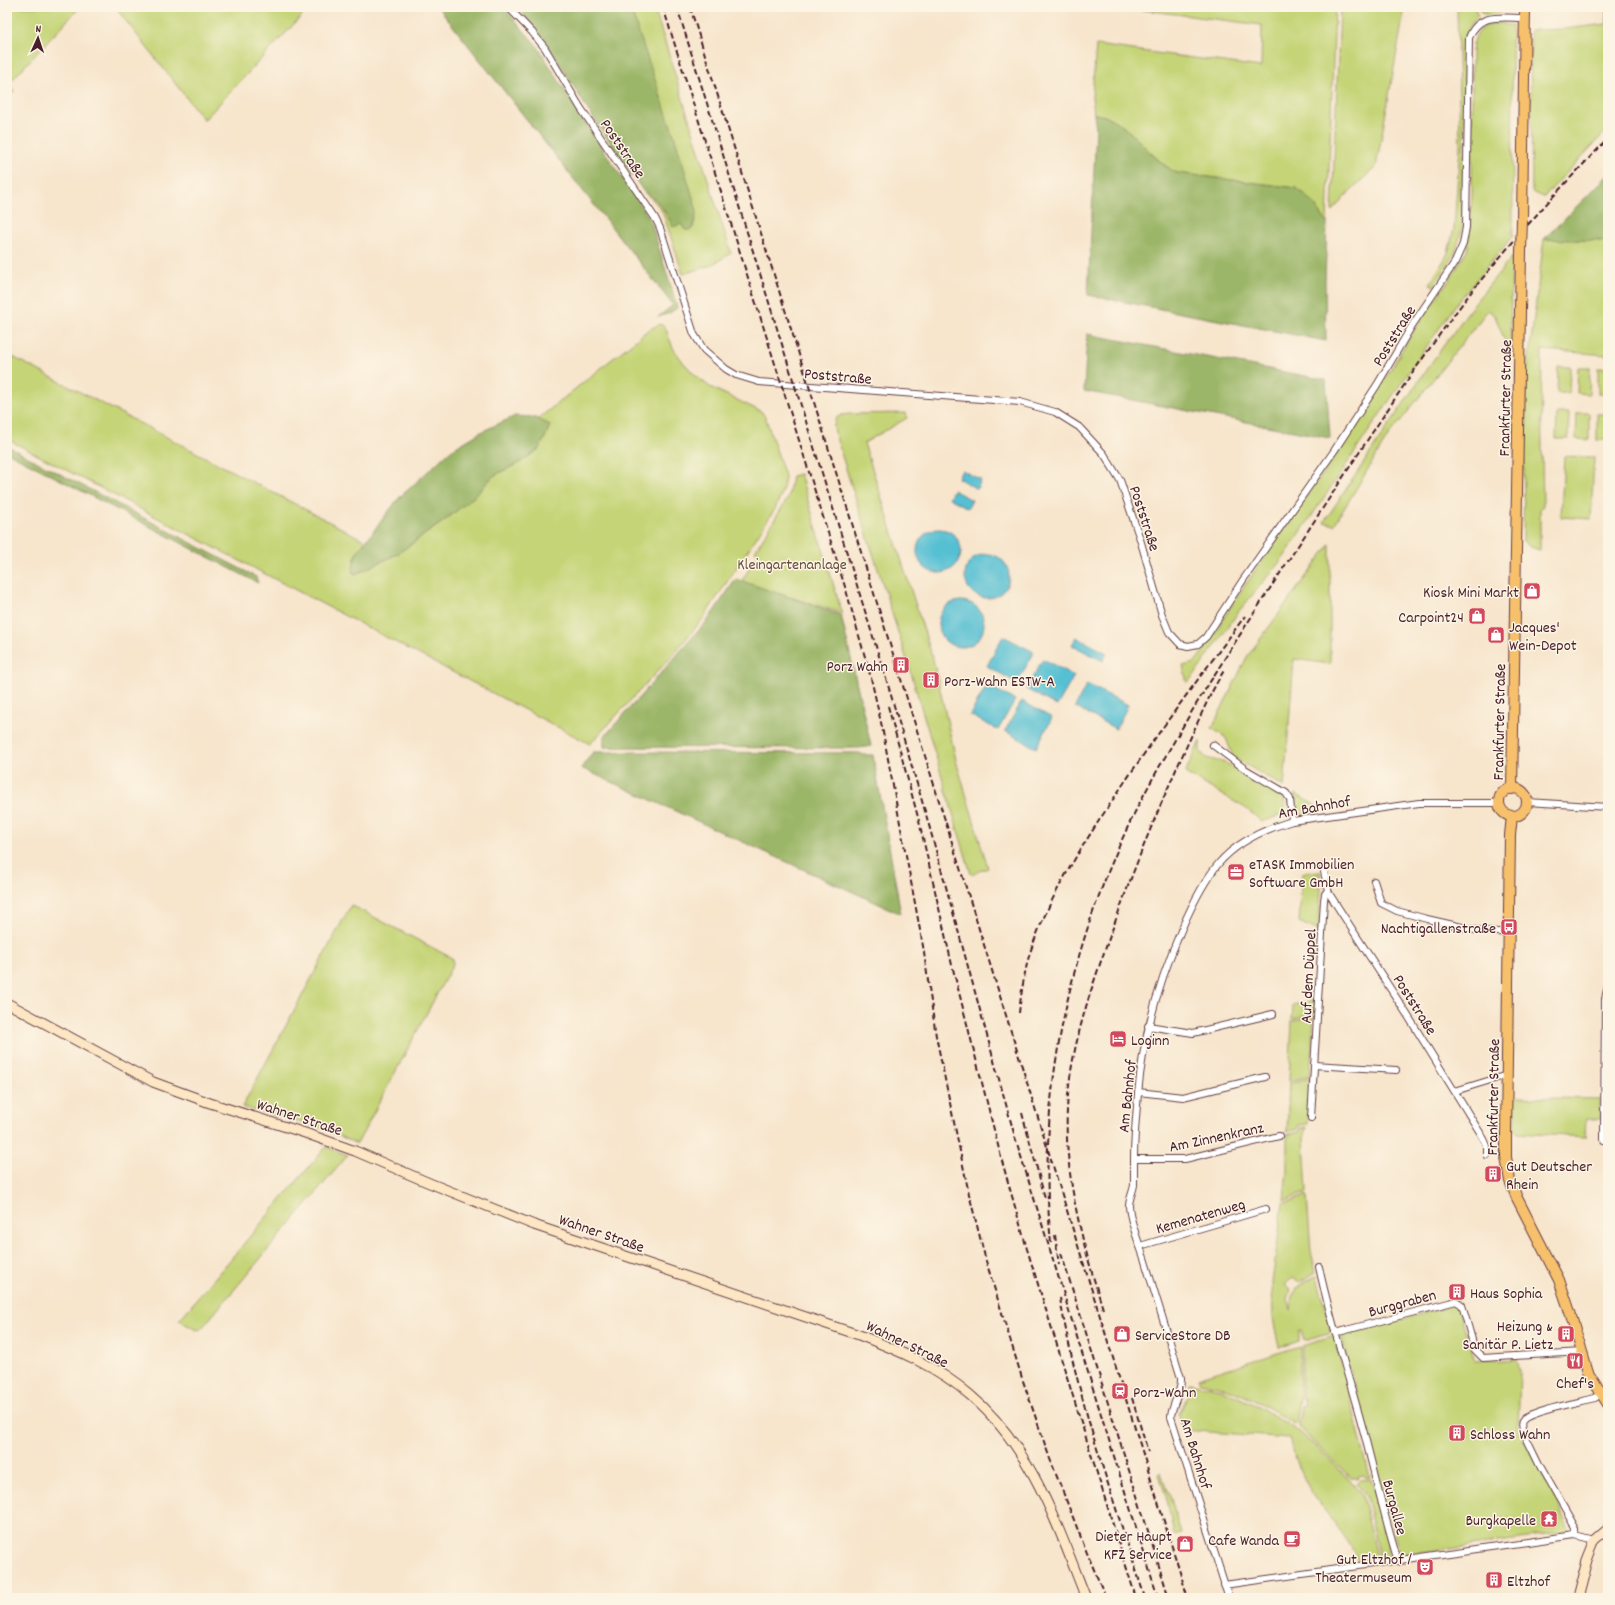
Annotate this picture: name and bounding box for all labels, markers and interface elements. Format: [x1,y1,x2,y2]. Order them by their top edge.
north arrow [18,18,58,58]
text: N [35,22,42,38]
street label: Poststraße [593,115,650,184]
street label: Poststraße [1367,302,1423,371]
street label: Frankfurter Straße [1494,340,1519,457]
street label: Poststraße [803,363,873,392]
street label: Poststraße [1122,483,1165,555]
park label: Kleingartenanlage [737,554,847,577]
shop icon: Kiosk Mini Markt [1522,581,1542,601]
place label: Kiosk Mini Markt [1423,582,1519,605]
shop icon: Carpoint24 [1467,606,1487,626]
place label: Carpoint24 [1398,607,1464,630]
place label: Jacques' Wein-Depot [1509,617,1577,658]
shop icon: Jacques' Wein-Depot [1486,625,1506,645]
building icon: Porz Wahn [891,655,911,675]
place label: Porz Wahn [827,656,888,679]
street label: Frankfurter Straße [1488,664,1513,781]
building icon: Porz-Wahn ESTW-A [921,670,941,690]
place label: Porz-Wahn ESTW-A [944,671,1055,694]
street label: Am Bahnhof [1276,791,1353,826]
place label: eTASK Immobilien Software GmbH [1249,854,1354,895]
office icon: eTASK Immobilien Software GmbH [1226,862,1246,882]
bus stop icon: Nachtigallenstraße [1499,917,1519,937]
place label: Nachtigallenstraße [1381,918,1496,941]
street label: Auf dem Düppel [1296,928,1323,1024]
street label: Poststraße [1386,971,1442,1040]
hotel icon: Loginn [1108,1029,1128,1049]
place label: Loginn [1131,1030,1169,1053]
street label: Frankfurter Straße [1482,1039,1507,1156]
street label: Am Bahnhof [1113,1058,1144,1134]
street label: Wahner Straße [253,1094,345,1143]
street label: Am Zinnenkranz [1167,1117,1266,1160]
place label: Gut Deutscher Rhein [1506,1156,1592,1197]
building icon: Gut Deutscher Rhein [1483,1164,1503,1184]
street label: Kemenatenweg [1153,1194,1248,1241]
street label: Wahner Straße [555,1209,647,1260]
building icon: Haus Sophia [1447,1282,1467,1302]
place label: Haus Sophia [1470,1283,1543,1306]
street label: Burggraben [1366,1284,1439,1324]
street label: Wahner Straße [862,1315,952,1375]
place label: Heizung & Sanitär P. Lietz [1463,1316,1553,1357]
shop icon: ServiceStore DB [1112,1324,1132,1344]
building icon: Heizung & Sanitär P. Lietz [1556,1324,1576,1344]
place label: ServiceStore DB [1135,1325,1231,1348]
restaurant icon: Chef's [1565,1351,1585,1371]
place label: Chef's [1556,1373,1594,1396]
station icon: Porz-Wahn [1110,1381,1130,1401]
place label: Porz-Wahn [1133,1382,1196,1405]
street label: Am Bahnhof [1173,1415,1216,1492]
building icon: Schloss Wahn [1447,1423,1467,1443]
place label: Schloss Wahn [1470,1424,1550,1447]
street label: Burgallee [1375,1477,1412,1538]
temple icon: Burgkapelle [1539,1509,1559,1529]
place label: Burgkapelle [1465,1510,1536,1533]
place label: Dieter Haupt KFZ Service [1095,1526,1172,1567]
cafe icon: Cafe Wanda [1282,1529,1302,1549]
place label: Cafe Wanda [1208,1530,1279,1553]
shop icon: Dieter Haupt KFZ Service [1175,1534,1195,1554]
place label: Gut Eltzhof / Theatermuseum [1315,1549,1412,1590]
theatre icon: Gut Eltzhof / Theatermuseum [1415,1557,1435,1577]
building icon: Eltzhof [1484,1570,1504,1590]
place label: Eltzhof [1507,1571,1551,1594]

